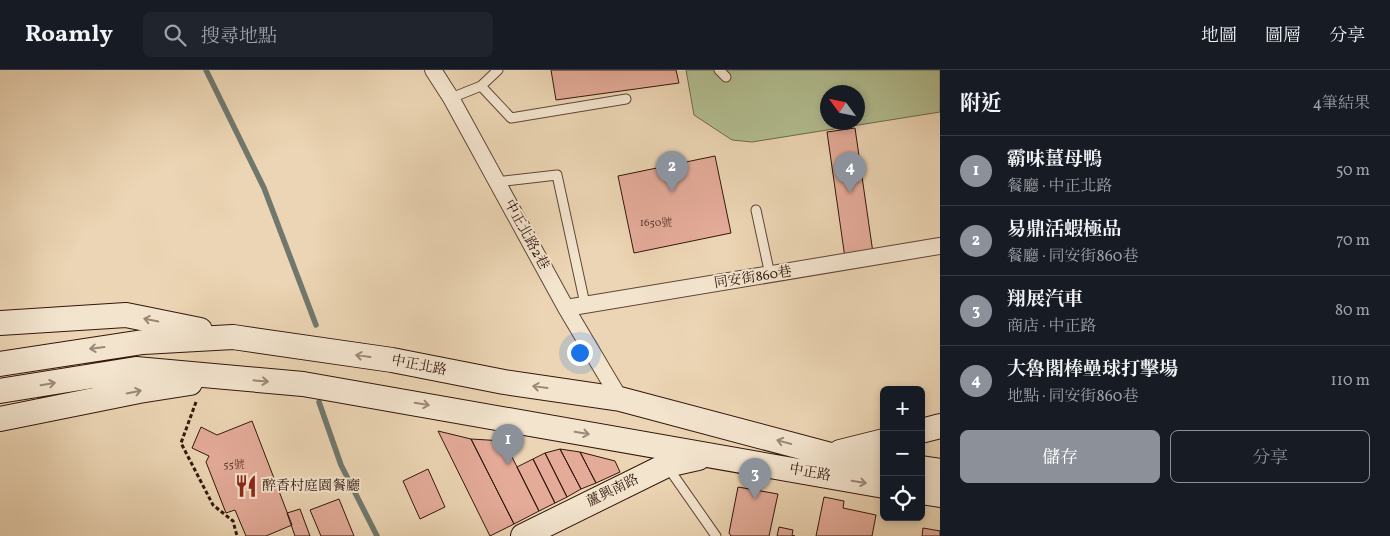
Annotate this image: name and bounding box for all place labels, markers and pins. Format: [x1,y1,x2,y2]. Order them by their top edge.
pin: 2 [656,151,688,192]
pin: 4 [834,152,866,193]
pin: 1 [492,424,524,465]
pin: 3 [739,458,771,499]
restaurant icon: 醉香村庭園餐廳 [233,473,259,499]
place label: 醉香村庭園餐廳 [262,477,360,496]

